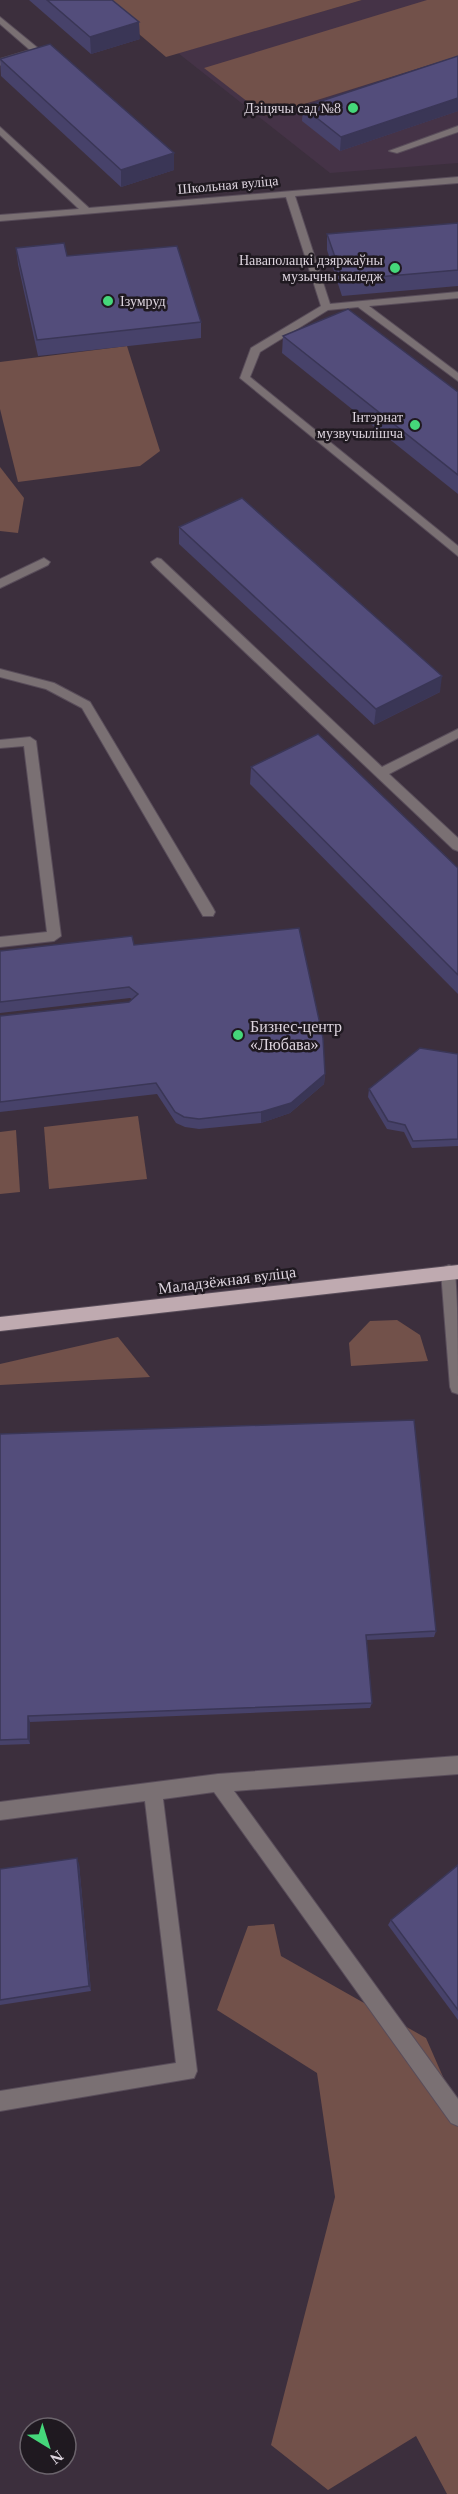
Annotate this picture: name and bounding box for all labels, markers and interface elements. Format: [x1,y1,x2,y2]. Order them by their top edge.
place label: Дзіцячы сад №8 [244,101,341,116]
marker: Дзіцячы сад №8 [346,101,360,115]
street label: Школьная вуліца [177,173,280,197]
place label: Наваполацкі дзяржаўны музычны каледж [239,253,384,284]
marker: Наваполацкі дзяржаўны музычны каледж [388,261,402,275]
marker: Ізумруд [101,294,115,308]
place label: Ізумруд [120,294,166,309]
place label: Інтэрнат музвучылішча [317,410,404,441]
marker: Інтэрнат музвучылішча [408,418,422,432]
place label: Бизнес-центр «Любава» [250,1018,342,1053]
marker: Бизнес-центр «Любава» [231,1028,245,1042]
street label: Маладзёжная вуліца [157,1263,297,1298]
north arrow [18,2416,78,2476]
text: N [47,2447,67,2468]

